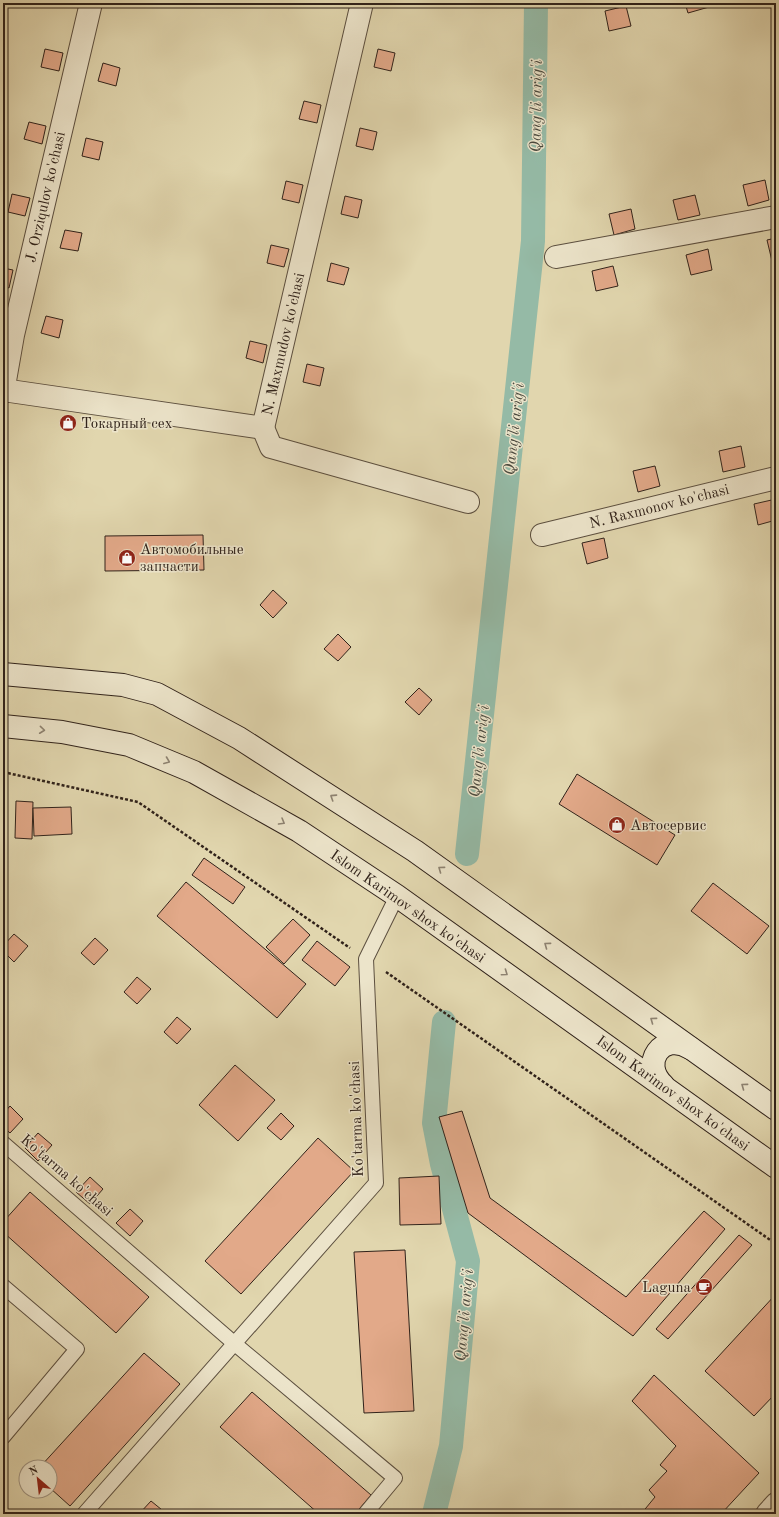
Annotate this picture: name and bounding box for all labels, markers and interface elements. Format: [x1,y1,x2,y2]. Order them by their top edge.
water label: Qang'li arig'i [528,59,546,153]
street label: J. Orziqulov ko'chasi [24,130,69,264]
street label: N. Maxmudov ko'chasi [261,272,308,417]
water label: Qang'li arig'i [502,382,528,476]
shop icon: Токарный сех [58,413,78,433]
place label: Токарный сех [81,417,173,432]
street label: N. Raxmonov ko'chasi [588,483,731,532]
place label: Автомобильные запчасти [140,543,244,575]
shop icon: Автомобильные запчасти [117,548,137,568]
water label: Qang'li arig'i [467,704,493,798]
one-way arrow [39,725,45,734]
one-way arrow [164,756,171,764]
one-way arrow [330,794,337,802]
shop icon: Автосервис [607,815,627,835]
one-way arrow [278,817,285,824]
place label: Автосервис [630,819,707,834]
street label: Islom Karimov shox ko'chasi [327,848,487,966]
one-way arrow [439,867,446,874]
one-way arrow [544,942,551,950]
one-way arrow [501,968,508,975]
one-way arrow [650,1018,657,1025]
street label: Islom Karimov shox ko'chasi [593,1034,751,1155]
street label: Ko'tarma ko'chasi [348,1061,367,1177]
one-way arrow [742,1084,749,1091]
street label: Ko'tarma ko'chasi [17,1132,115,1220]
water label: Qang'li arig'i [453,1268,477,1362]
cafe icon: Laguna [694,1277,714,1297]
place label: Laguna [642,1281,692,1296]
north arrow [18,1459,58,1499]
text: N [28,1464,41,1478]

